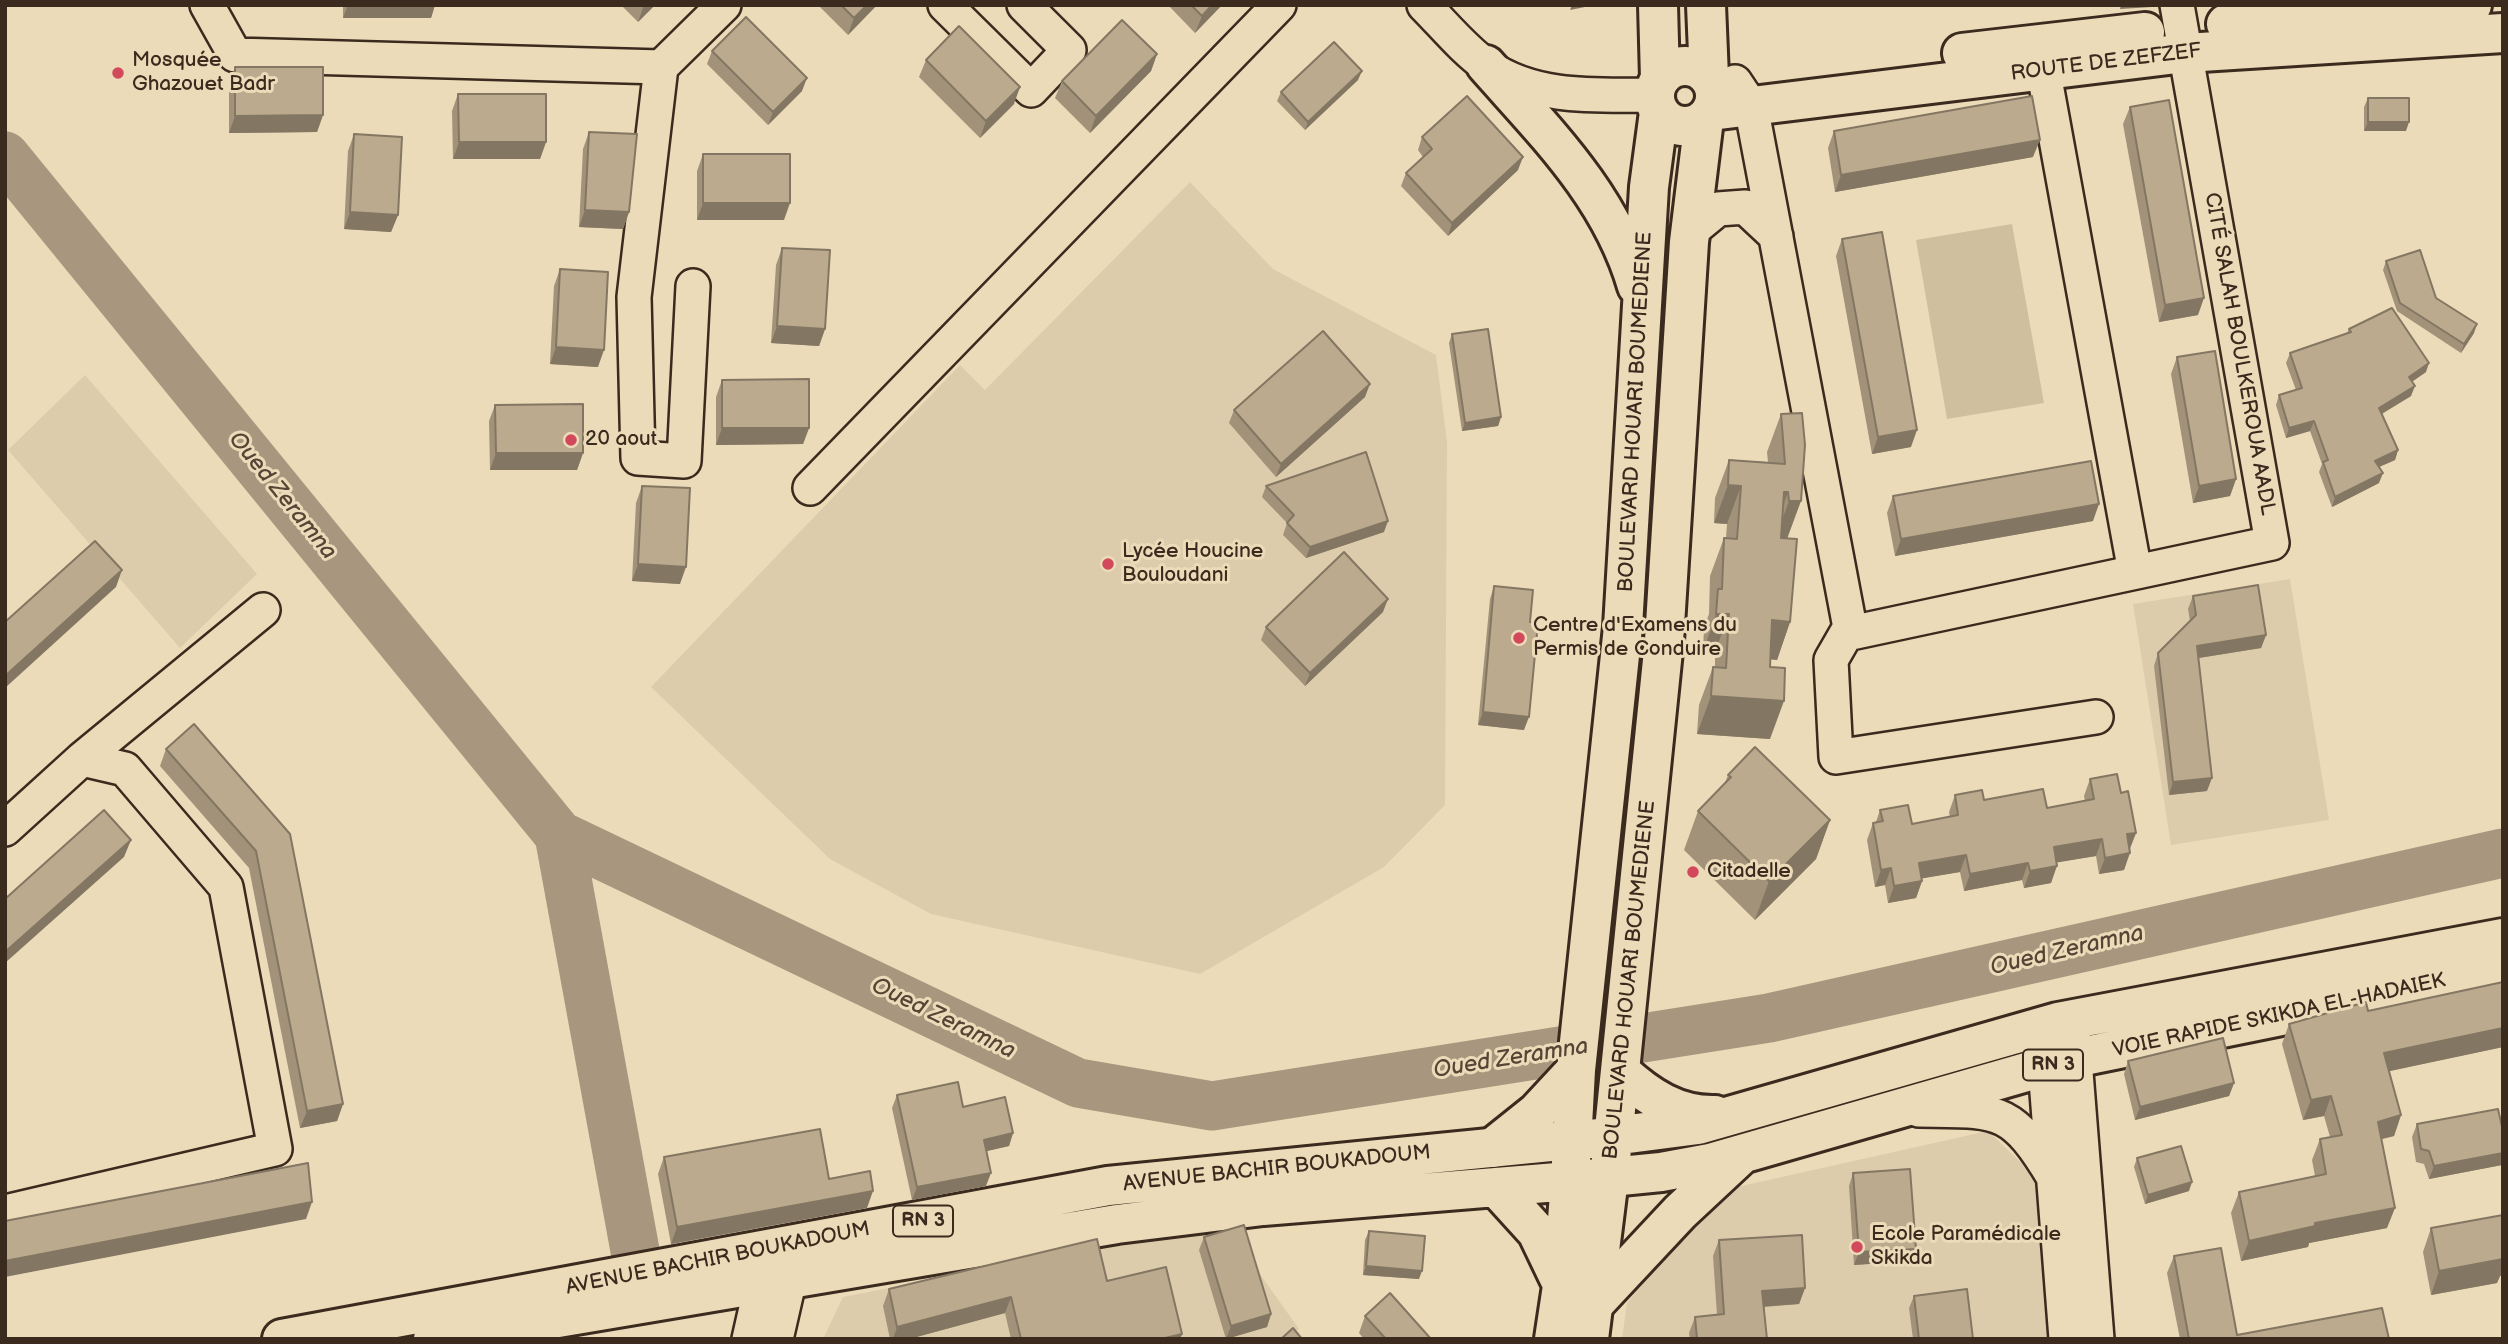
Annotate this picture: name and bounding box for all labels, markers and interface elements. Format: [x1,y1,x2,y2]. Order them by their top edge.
street label: ROUTE DE ZEFZEF [2009,39,2203,87]
place label: Mosquée Ghazouet Badr [132,48,275,98]
marker: Mosquée Ghazouet Badr [110,65,126,81]
street label: CITÉ SALAH BOULKEROUA AADL [2198,191,2280,517]
street label: BOULEVARD HOUARI BOUMEDIENE [1614,231,1658,593]
water label: Oued Zeramna [222,426,342,566]
place label: 20 aout [585,427,657,453]
marker: 20 aout [563,432,579,448]
place label: Lycée Houcine Bouloudani [1122,539,1263,589]
marker: Lycée Houcine Bouloudani [1100,556,1116,572]
place label: Centre d'Examens du Permis de Conduire [1533,613,1737,663]
marker: Centre d'Examens du Permis de Conduire [1511,630,1527,646]
street label: BOULEVARD HOUARI BOUMEDIENE [1599,799,1661,1161]
place label: Citadelle [1707,859,1791,885]
marker: Citadelle [1685,864,1701,880]
water label: Oued Zeramna [1988,920,2146,982]
street label: VOIE RAPIDE SKIKDA EL-HADAIEK [2110,968,2448,1064]
water label: Oued Zeramna [867,972,1019,1066]
water label: Oued Zeramna [1432,1033,1590,1085]
road number: RN 3 [2023,1050,2083,1080]
street label: AVENUE BACHIR BOUKADOUM [1122,1140,1432,1198]
road number: RN 3 [893,1205,953,1236]
street label: AVENUE BACHIR BOUKADOUM [564,1217,872,1301]
place label: Ecole Paramédicale Skikda [1871,1222,2061,1272]
marker: Ecole Paramédicale Skikda [1849,1239,1865,1255]

